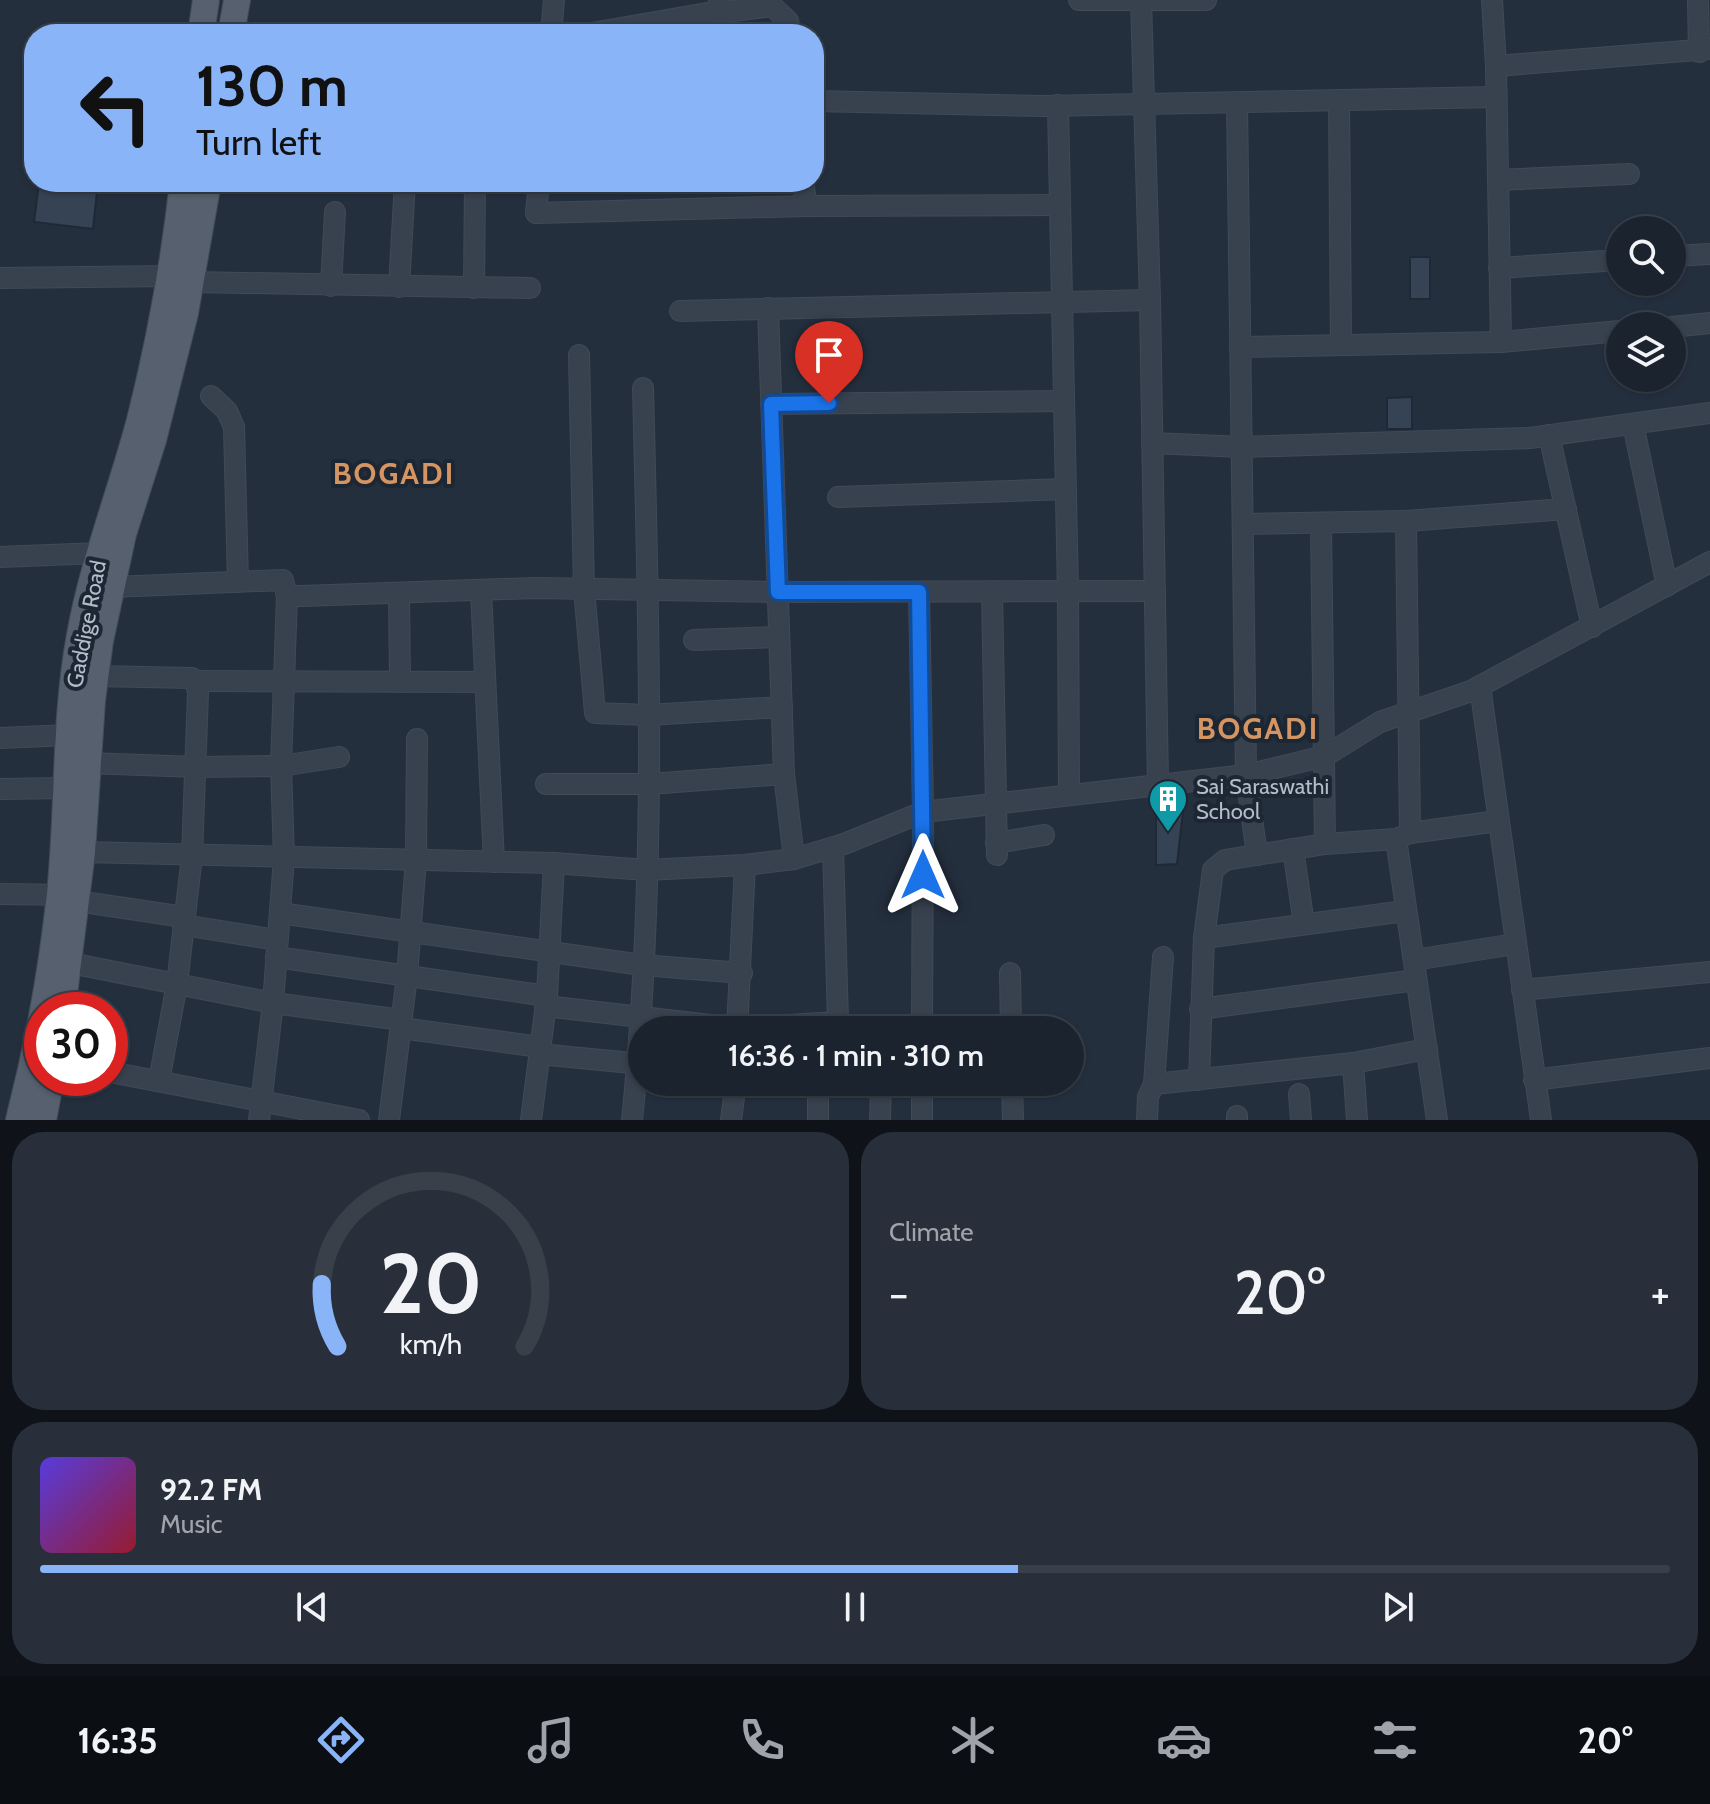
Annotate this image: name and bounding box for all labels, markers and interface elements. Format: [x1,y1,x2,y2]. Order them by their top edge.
text: 130 m [196,52,348,120]
icon: left [64,56,168,160]
text: Turn left [196,120,321,164]
map controls [1606,216,1686,392]
button: search [1606,216,1686,296]
button: layers [1606,312,1686,392]
pin [795,321,863,403]
icon: arrive [807,333,851,377]
district label: BOGADI [333,455,455,492]
street label: Gaddige Road [61,558,112,690]
district label: BOGADI [1197,710,1319,747]
place label: Sai Saraswathi School [1196,773,1329,825]
building icon: Sai Saraswathi School [1147,778,1189,833]
position arrow [881,833,965,917]
speed limit sign: 30 [24,992,128,1096]
text: 16:36 · 1 min · 310 m [728,1037,984,1074]
text: Climate [889,1216,974,1248]
text: 20 [379,1233,482,1334]
text: 20° [1234,1256,1325,1329]
text: − [889,1267,908,1320]
text: + [1651,1267,1670,1320]
text: km/h [399,1326,462,1361]
text: 92.2 FM [160,1471,262,1508]
text: Music [160,1508,223,1540]
icon: previous [290,1585,334,1629]
icon: pause [833,1585,877,1629]
icon: next [1376,1585,1420,1629]
icon: directions [313,1712,369,1768]
icon: music [523,1712,579,1768]
icon: phone [734,1712,790,1768]
icon: climate [945,1712,1001,1768]
icon: car [1156,1712,1212,1768]
icon: filters [1367,1712,1423,1768]
text: 16:35 [77,1718,158,1762]
text: 20° [1578,1718,1633,1762]

